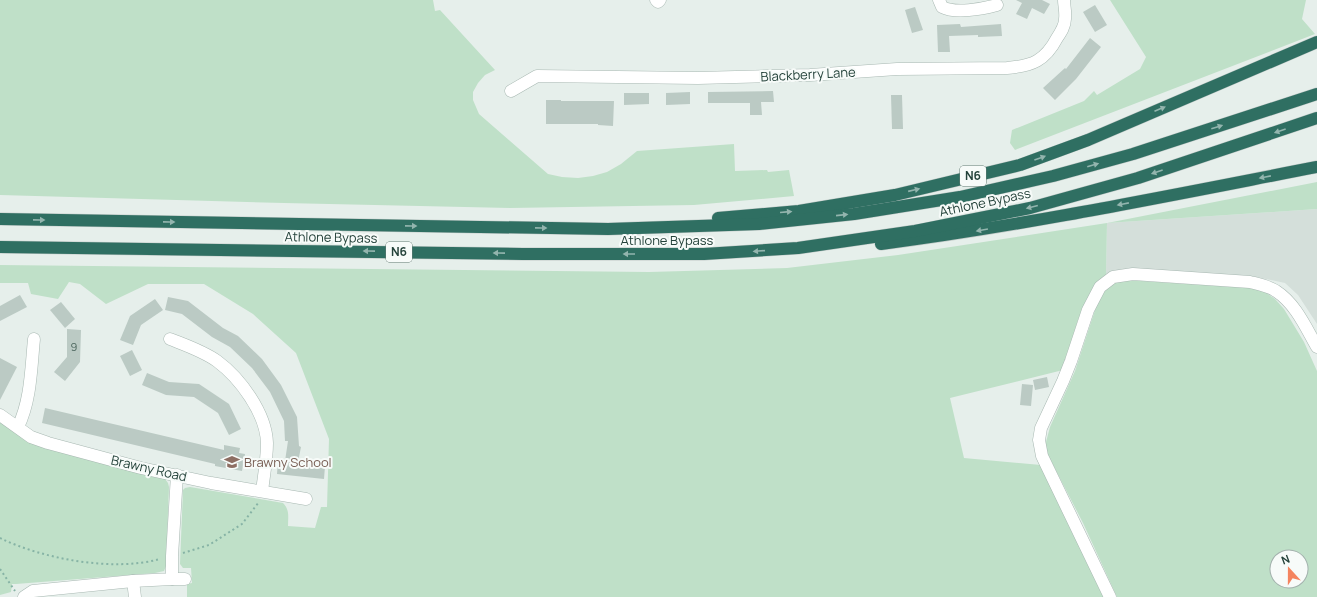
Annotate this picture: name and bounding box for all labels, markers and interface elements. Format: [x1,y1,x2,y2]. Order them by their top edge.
street label: Blackberry Lane [760,63,856,85]
one-way arrow [1155,106,1167,112]
one-way arrow [1212,124,1224,130]
one-way arrow [1274,128,1286,134]
one-way arrow [1034,155,1046,161]
one-way arrow [1087,162,1099,168]
road number: N6 [960,166,986,186]
one-way arrow [1150,169,1162,175]
one-way arrow [1259,175,1271,181]
street label: Athlone Bypass [938,184,1032,220]
one-way arrow [908,187,920,193]
one-way arrow [1117,201,1130,207]
one-way arrow [1025,205,1038,211]
one-way arrow [780,208,792,215]
one-way arrow [836,212,848,218]
one-way arrow [33,217,46,223]
one-way arrow [163,219,176,225]
one-way arrow [405,223,418,229]
one-way arrow [535,225,548,231]
street label: Athlone Bypass [284,227,378,247]
one-way arrow [976,227,988,233]
street label: Athlone Bypass [621,231,714,249]
road number: N6 [386,242,412,262]
one-way arrow [753,247,765,254]
one-way arrow [362,248,375,254]
one-way arrow [493,250,505,257]
one-way arrow [622,251,635,257]
house number: 9 [71,339,78,354]
street label: Brawny Road [109,451,189,485]
school or university icon: Brawny School [223,453,241,471]
place label: Brawny School [244,453,332,471]
north arrow [1269,549,1309,589]
text: N [1279,551,1292,568]

